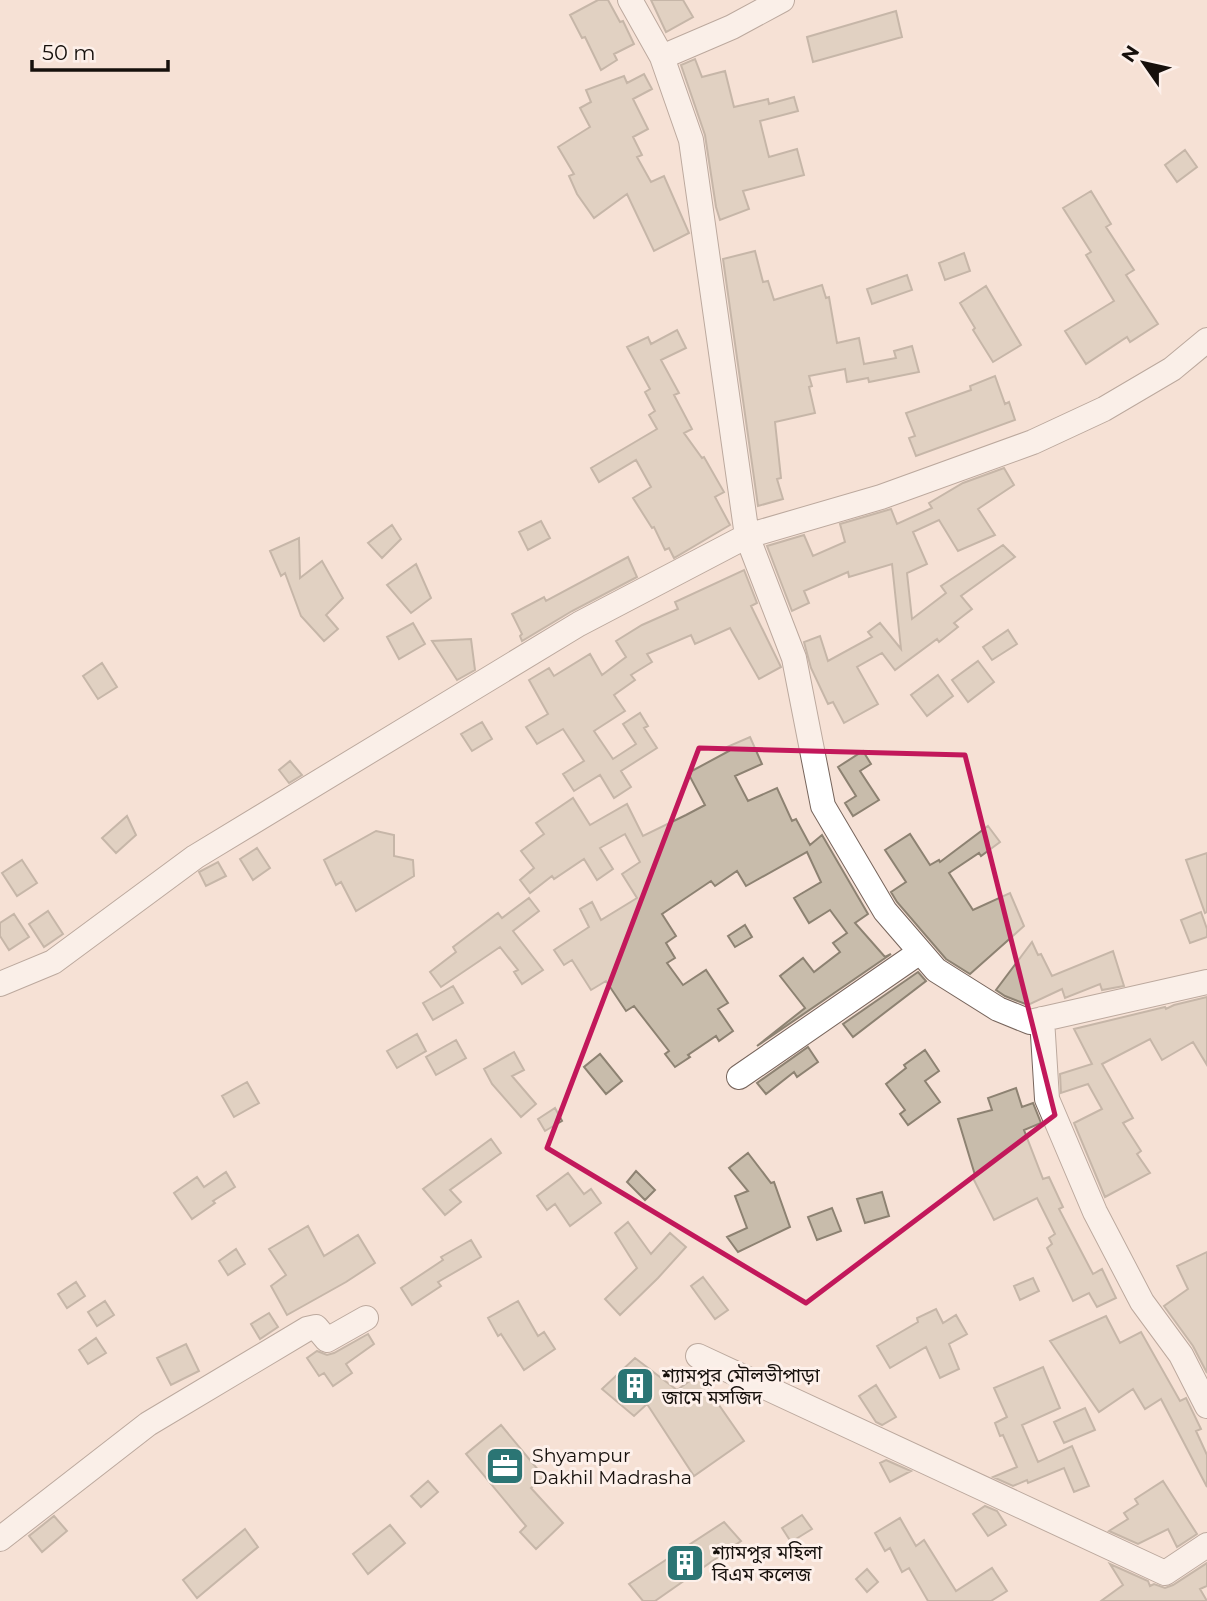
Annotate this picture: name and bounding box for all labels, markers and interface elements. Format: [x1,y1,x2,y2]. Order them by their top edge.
scale bar [32,28,168,72]
north arrow [1109,28,1179,98]
text: 50 m [42,40,96,65]
text: N [1116,41,1144,67]
place label: শ্যামপুর মৌলভীপাড়া জামে মসজিদ [661,1364,821,1409]
building icon: শ্যামপুর মৌলভীপাড়া জামে মসজিদ [614,1365,656,1407]
place label: Shyampur Dakhil Madrasha [532,1444,692,1489]
office icon: Shyampur Dakhil Madrasha [484,1445,526,1487]
place label: শ্যামপুর মহিলা বিএম কলেজ [711,1541,823,1586]
building icon: শ্যামপুর মহিলা বিএম কলেজ [664,1542,706,1584]

